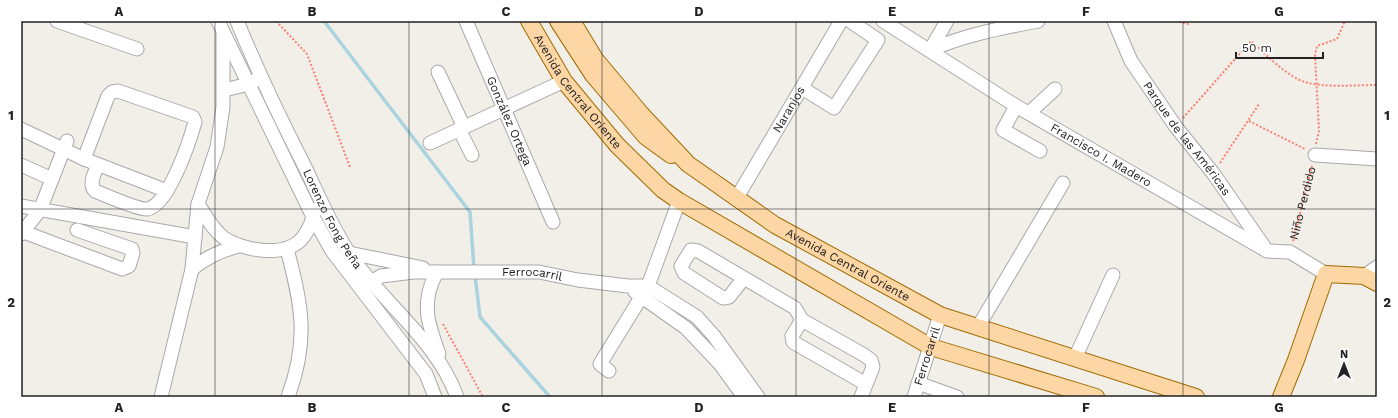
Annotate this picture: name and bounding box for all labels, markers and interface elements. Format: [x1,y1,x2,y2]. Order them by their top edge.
text: A [115,4,124,19]
text: B [308,4,317,19]
text: C [502,4,511,19]
text: D [694,4,704,19]
text: E [888,4,896,19]
text: F [1082,4,1090,19]
text: G [1274,4,1284,19]
street label: Avenida Central Oriente [531,32,624,152]
scale bar [1236,34,1323,60]
text: 50 m [1242,41,1272,55]
street label: González Ortega [484,74,535,168]
street label: Parque de las Américas [1140,79,1233,198]
street label: Naranjos [770,84,808,135]
text: 1 [8,108,14,123]
text: 1 [1384,108,1390,123]
street label: Francisco I. Madero [1048,120,1154,190]
street label: Niño Perdido [1287,165,1319,241]
street label: Lorenzo Fong Peña [300,167,365,272]
street label: Avenida Central Oriente [783,225,912,304]
street label: Ferrocarril [502,265,564,284]
text: 2 [7,295,15,310]
text: 2 [1383,295,1391,310]
street label: Ferrocarril [911,325,943,387]
north arrow [1324,344,1364,384]
text: N [1340,348,1348,361]
text: A [115,400,124,415]
text: B [308,400,317,415]
text: C [502,400,511,415]
text: D [694,400,704,415]
text: E [888,400,896,415]
text: F [1082,400,1090,415]
text: G [1274,400,1284,415]

